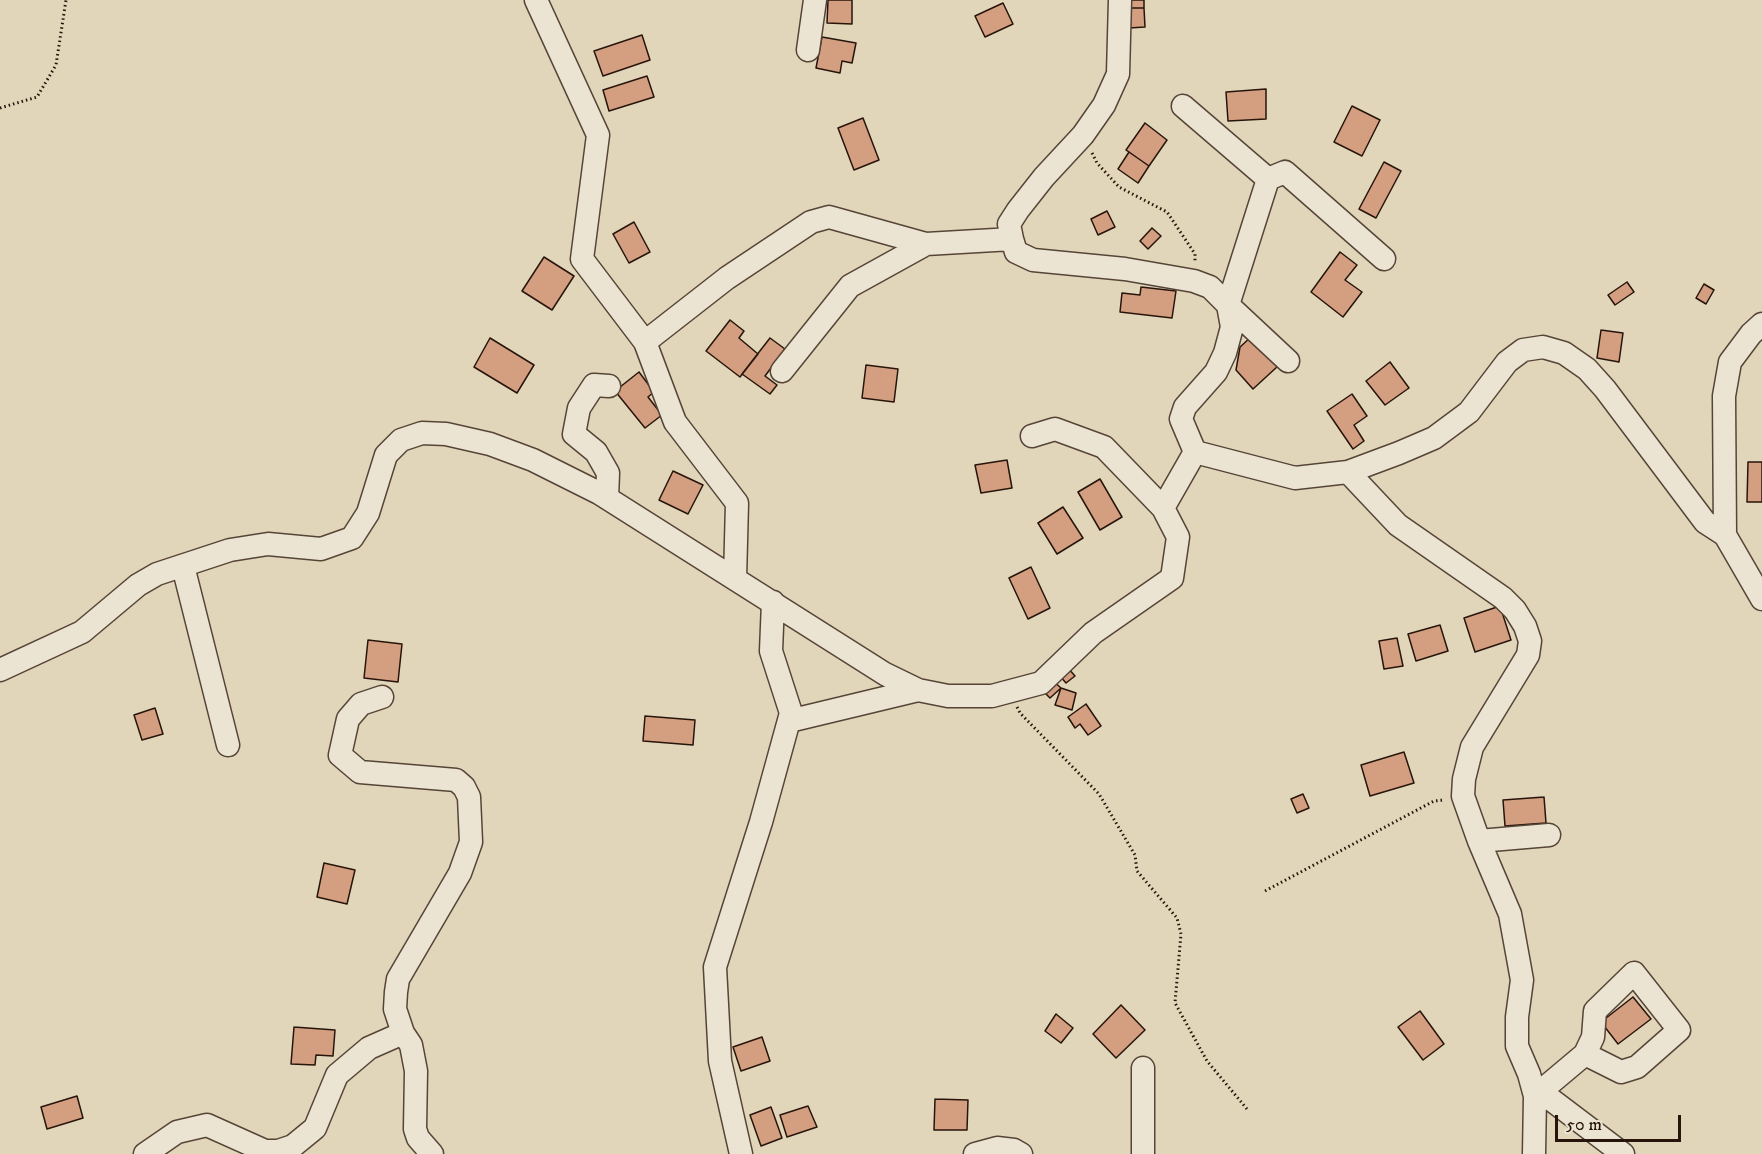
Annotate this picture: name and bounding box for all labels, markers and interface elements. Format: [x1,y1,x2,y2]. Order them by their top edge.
scale bar [1558,1103,1684,1141]
text: 50 m [1566,1114,1602,1136]

